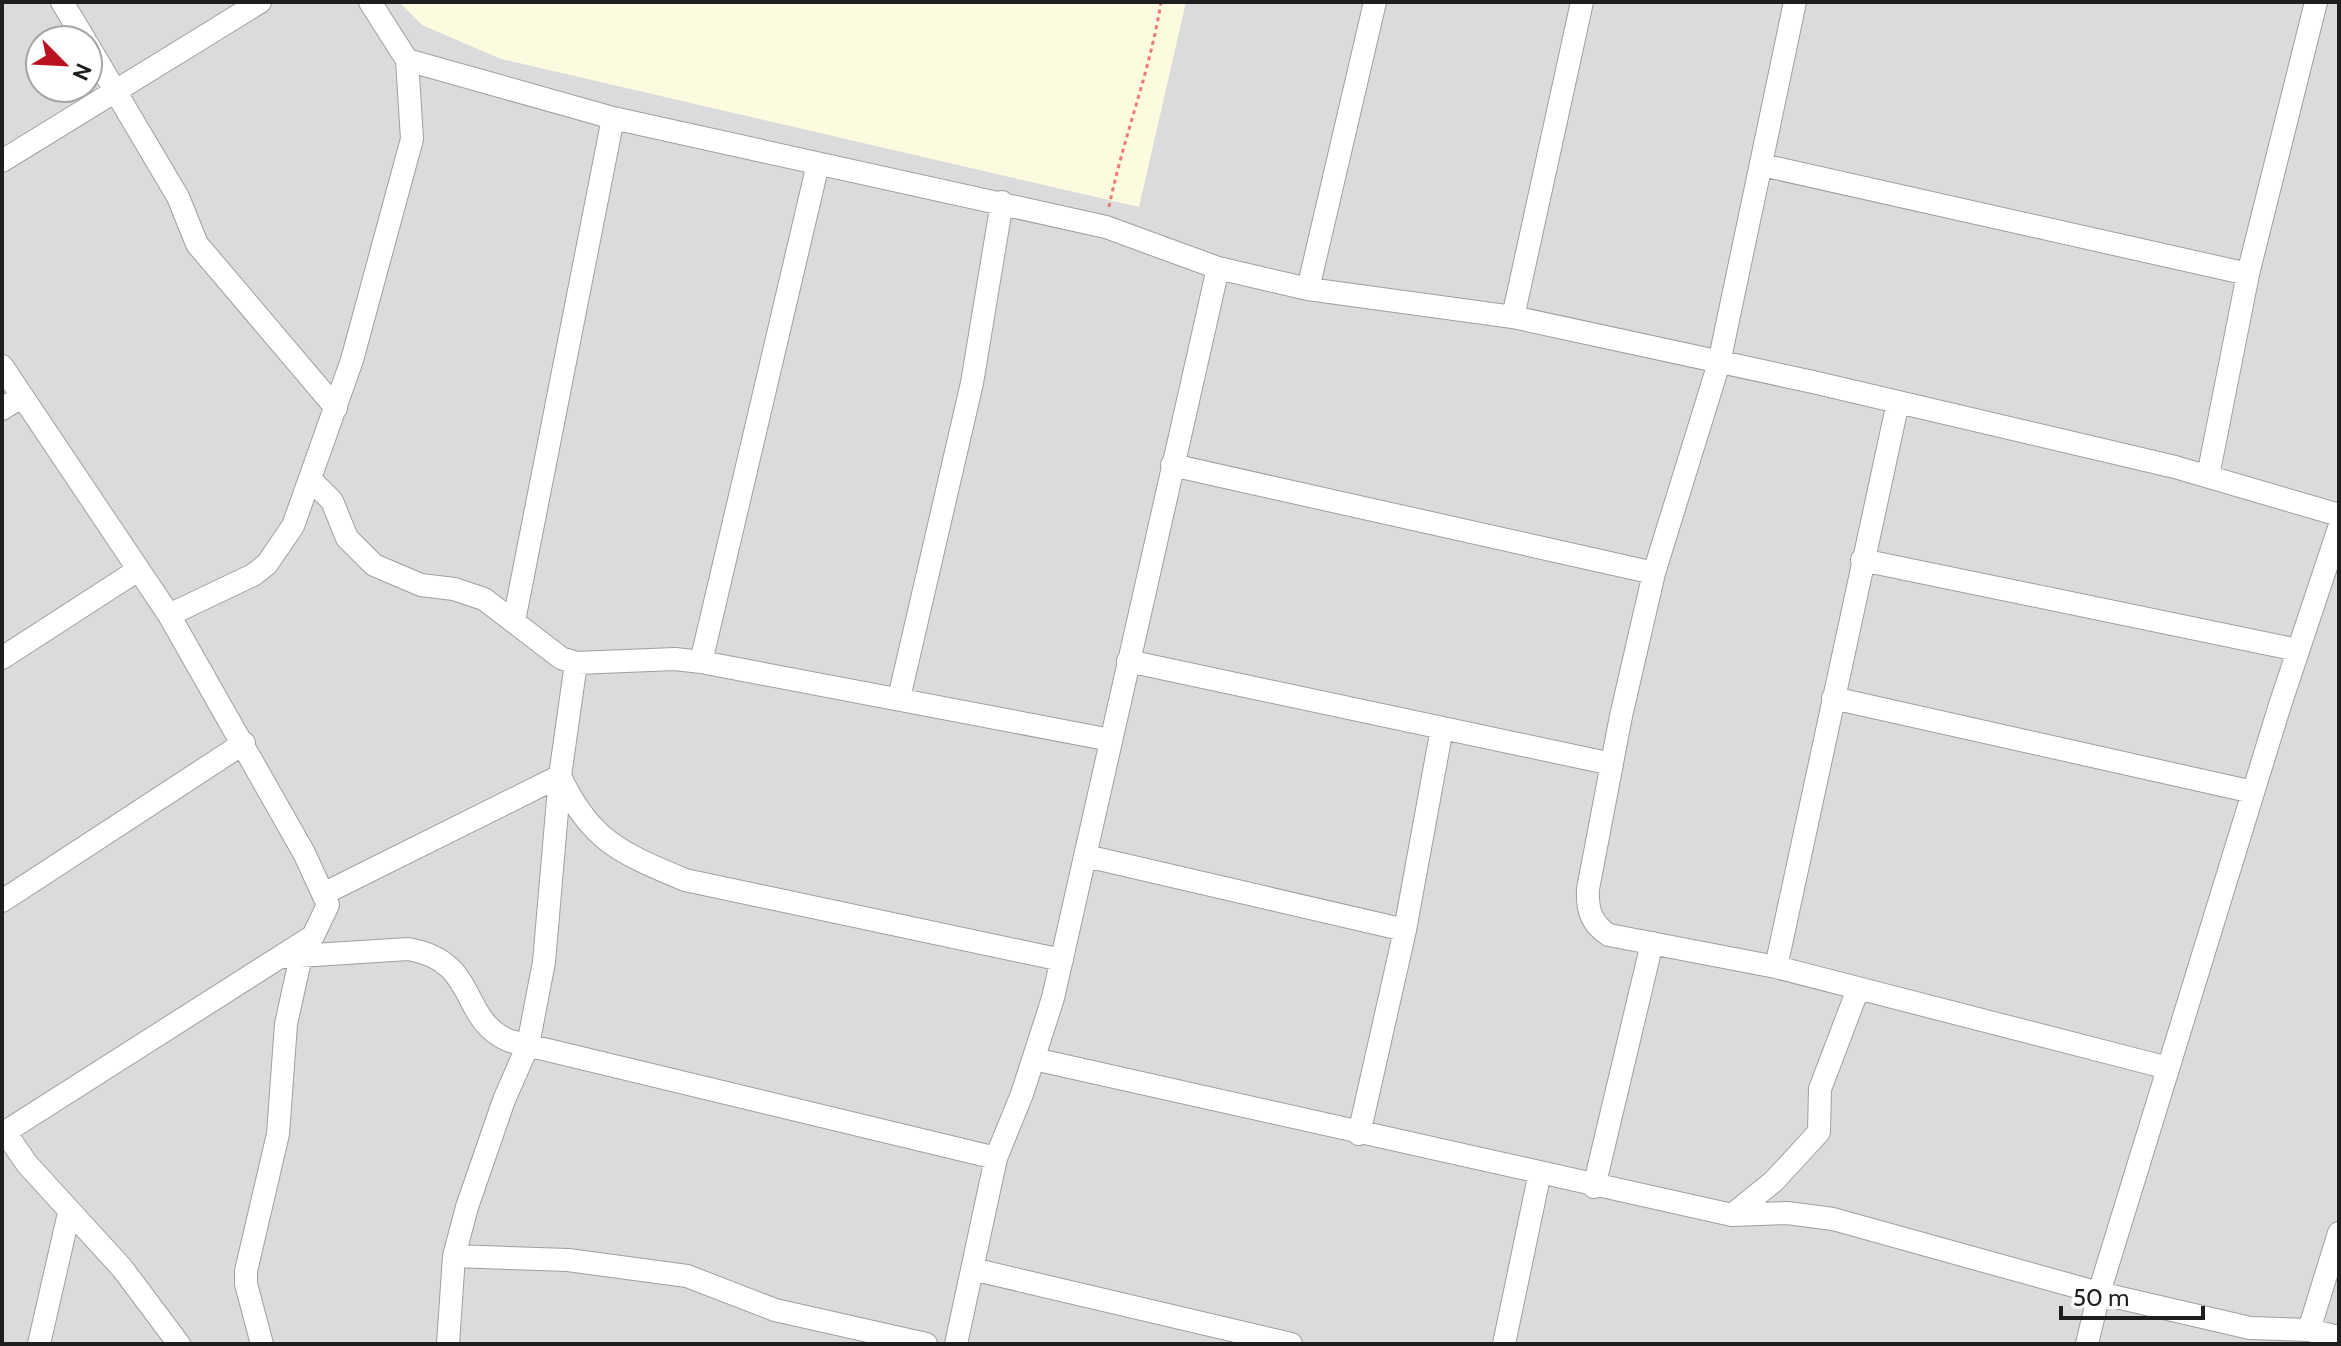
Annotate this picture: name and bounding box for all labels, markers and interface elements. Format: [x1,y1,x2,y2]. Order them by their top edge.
north arrow [24,24,104,104]
text: N [66,59,97,85]
scale bar [2061,1270,2203,1320]
text: 50 m [2073,1283,2129,1312]

